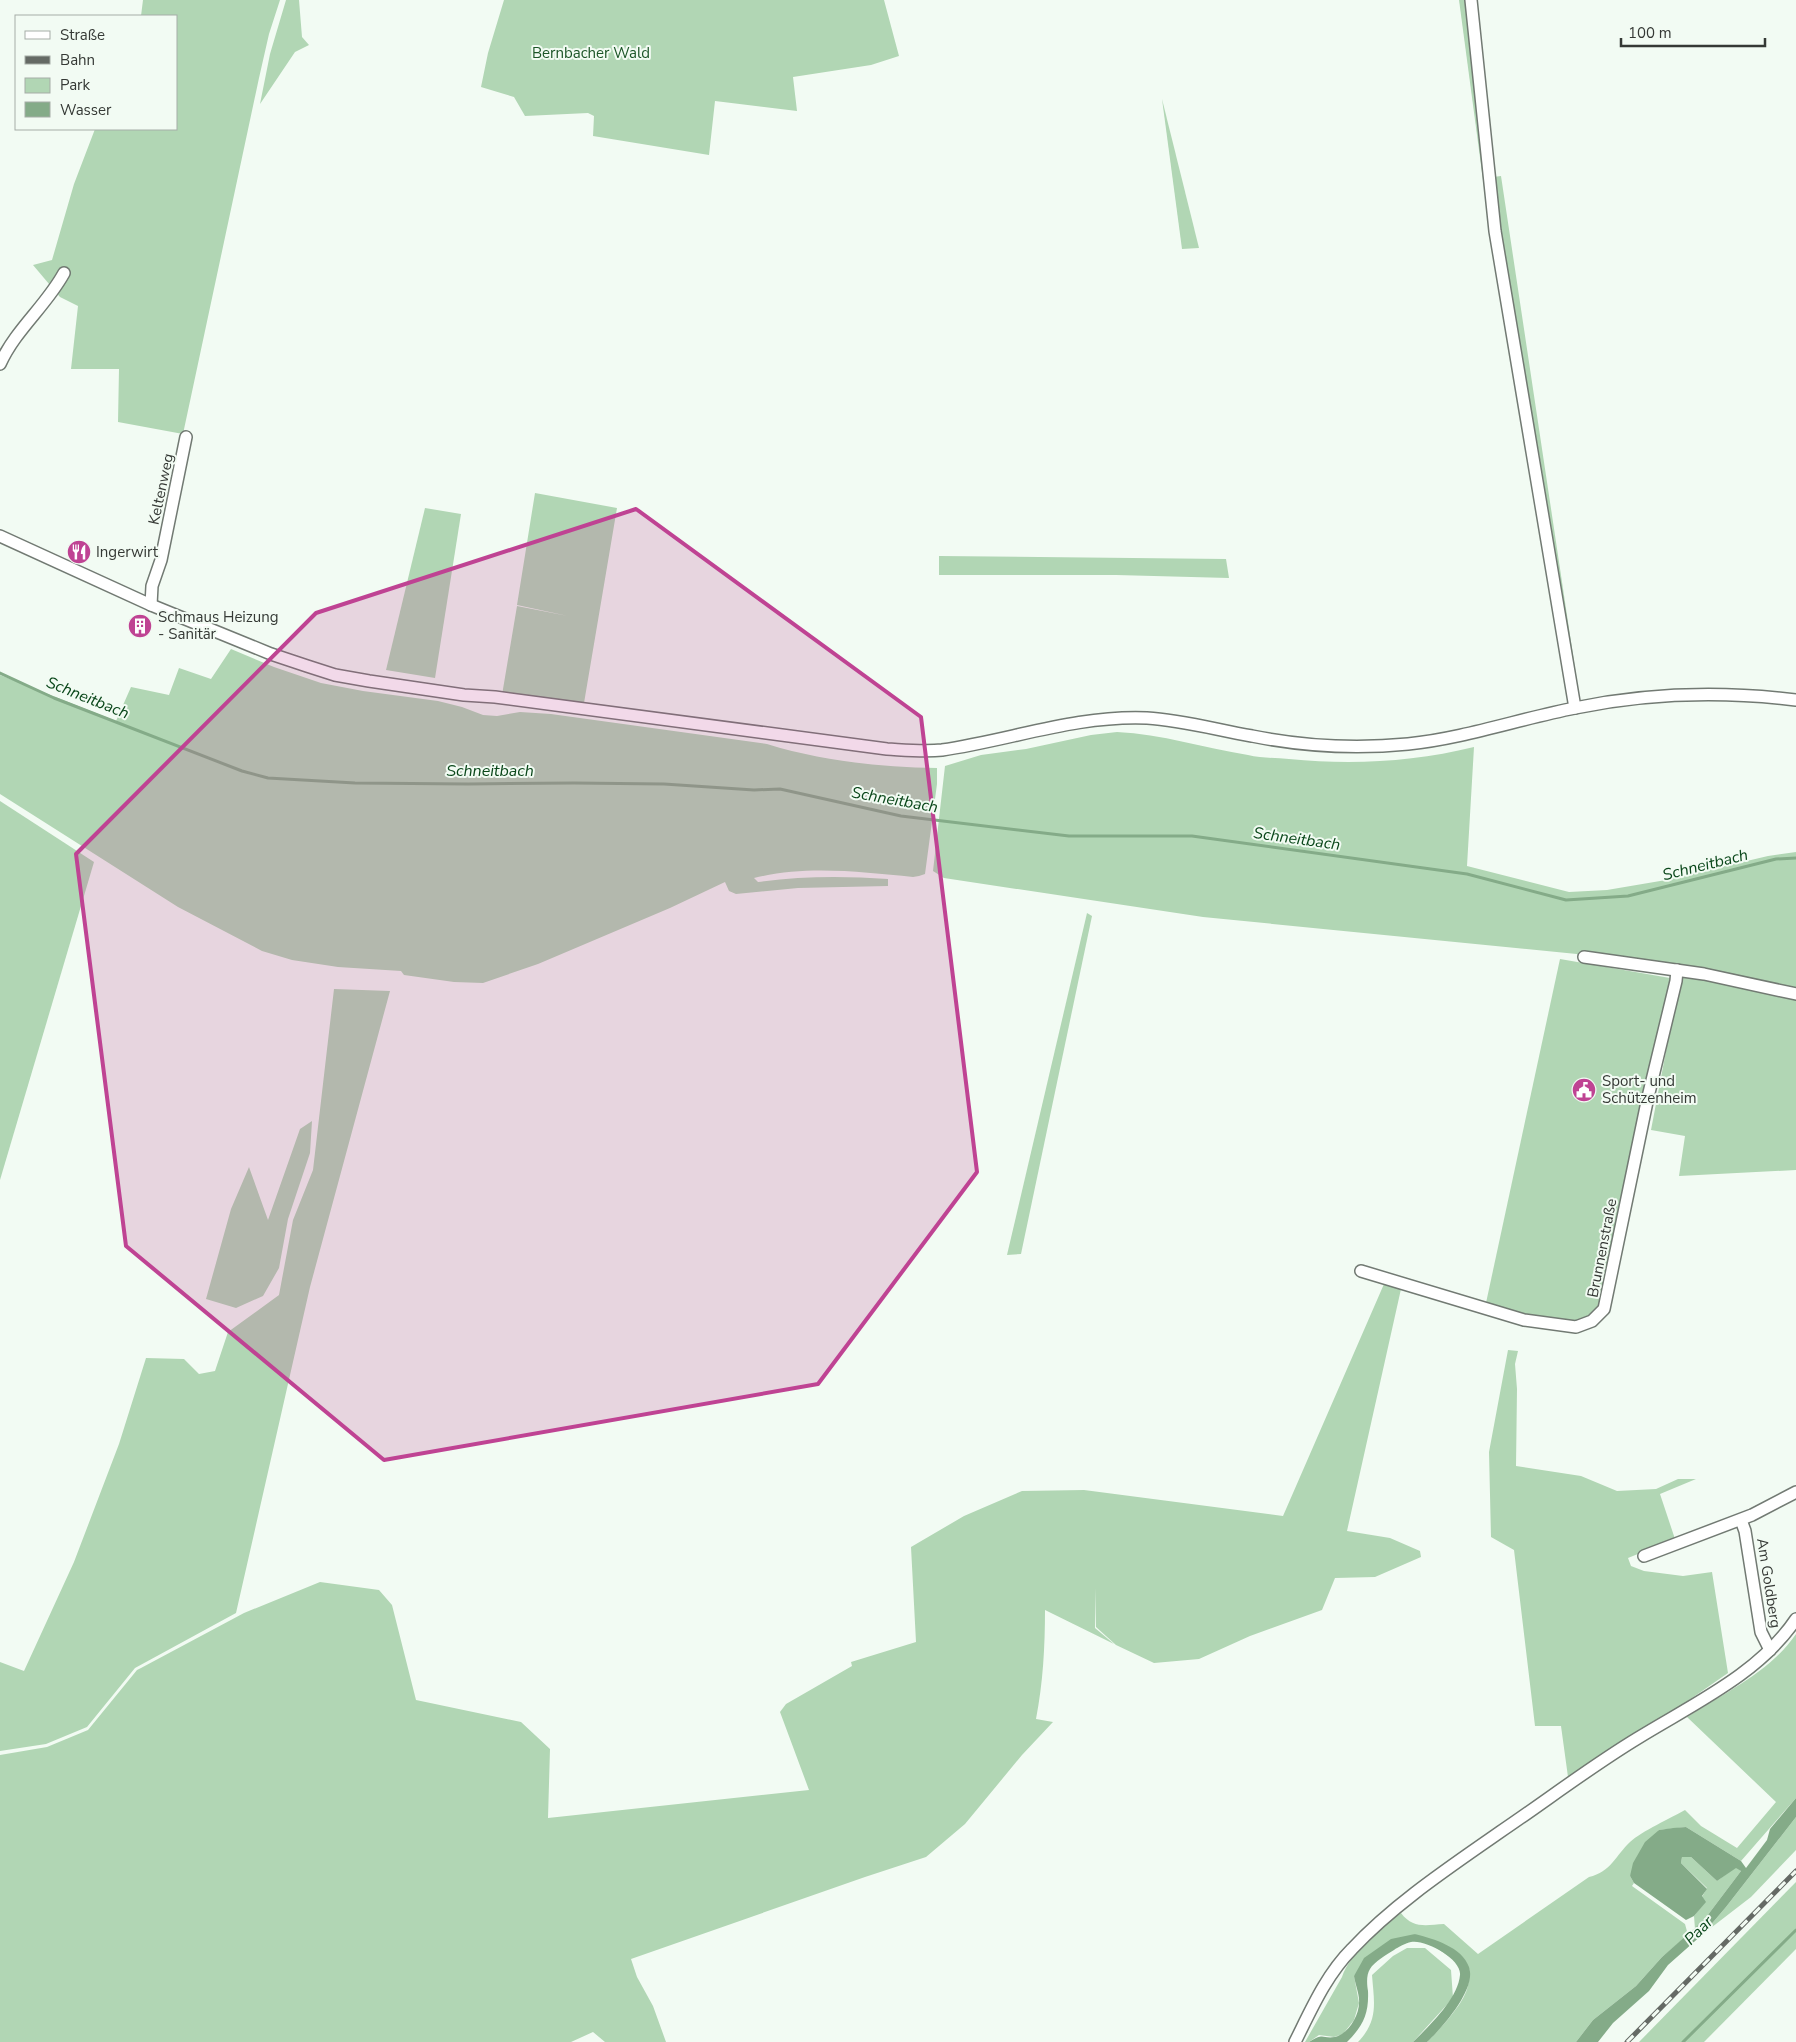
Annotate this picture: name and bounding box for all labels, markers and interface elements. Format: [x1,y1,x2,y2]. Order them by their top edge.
legend [15,15,178,130]
scale bar [1621,15,1765,47]
text: 100 m [1628,23,1672,43]
text: Straße [60,25,105,45]
park label: Bernbacher Wald [532,43,650,63]
text: Bahn [60,50,95,70]
text: Park [60,75,90,95]
text: Wasser [60,100,112,120]
street label: Keltenweg [144,452,178,526]
restaurant icon: Ingerwirt [66,539,92,565]
place label: Ingerwirt [96,542,159,562]
place label: Schmaus Heizung - Sanitär [158,607,279,644]
building icon: Schmaus Heizung - Sanitär [127,613,153,639]
water label: Schneitbach [43,671,132,725]
water label: Schneitbach [446,760,534,782]
water label: Schneitbach [850,782,940,818]
water label: Schneitbach [1252,822,1342,856]
water label: Schneitbach [1660,844,1750,886]
place label: Sport- und Schützenheim [1602,1071,1696,1108]
public building icon: Sport- und Schützenheim [1571,1077,1597,1103]
street label: Brunnenstraße [1583,1197,1621,1299]
street label: Am Goldberg [1752,1537,1786,1629]
water label: Paar [1679,1911,1719,1950]

